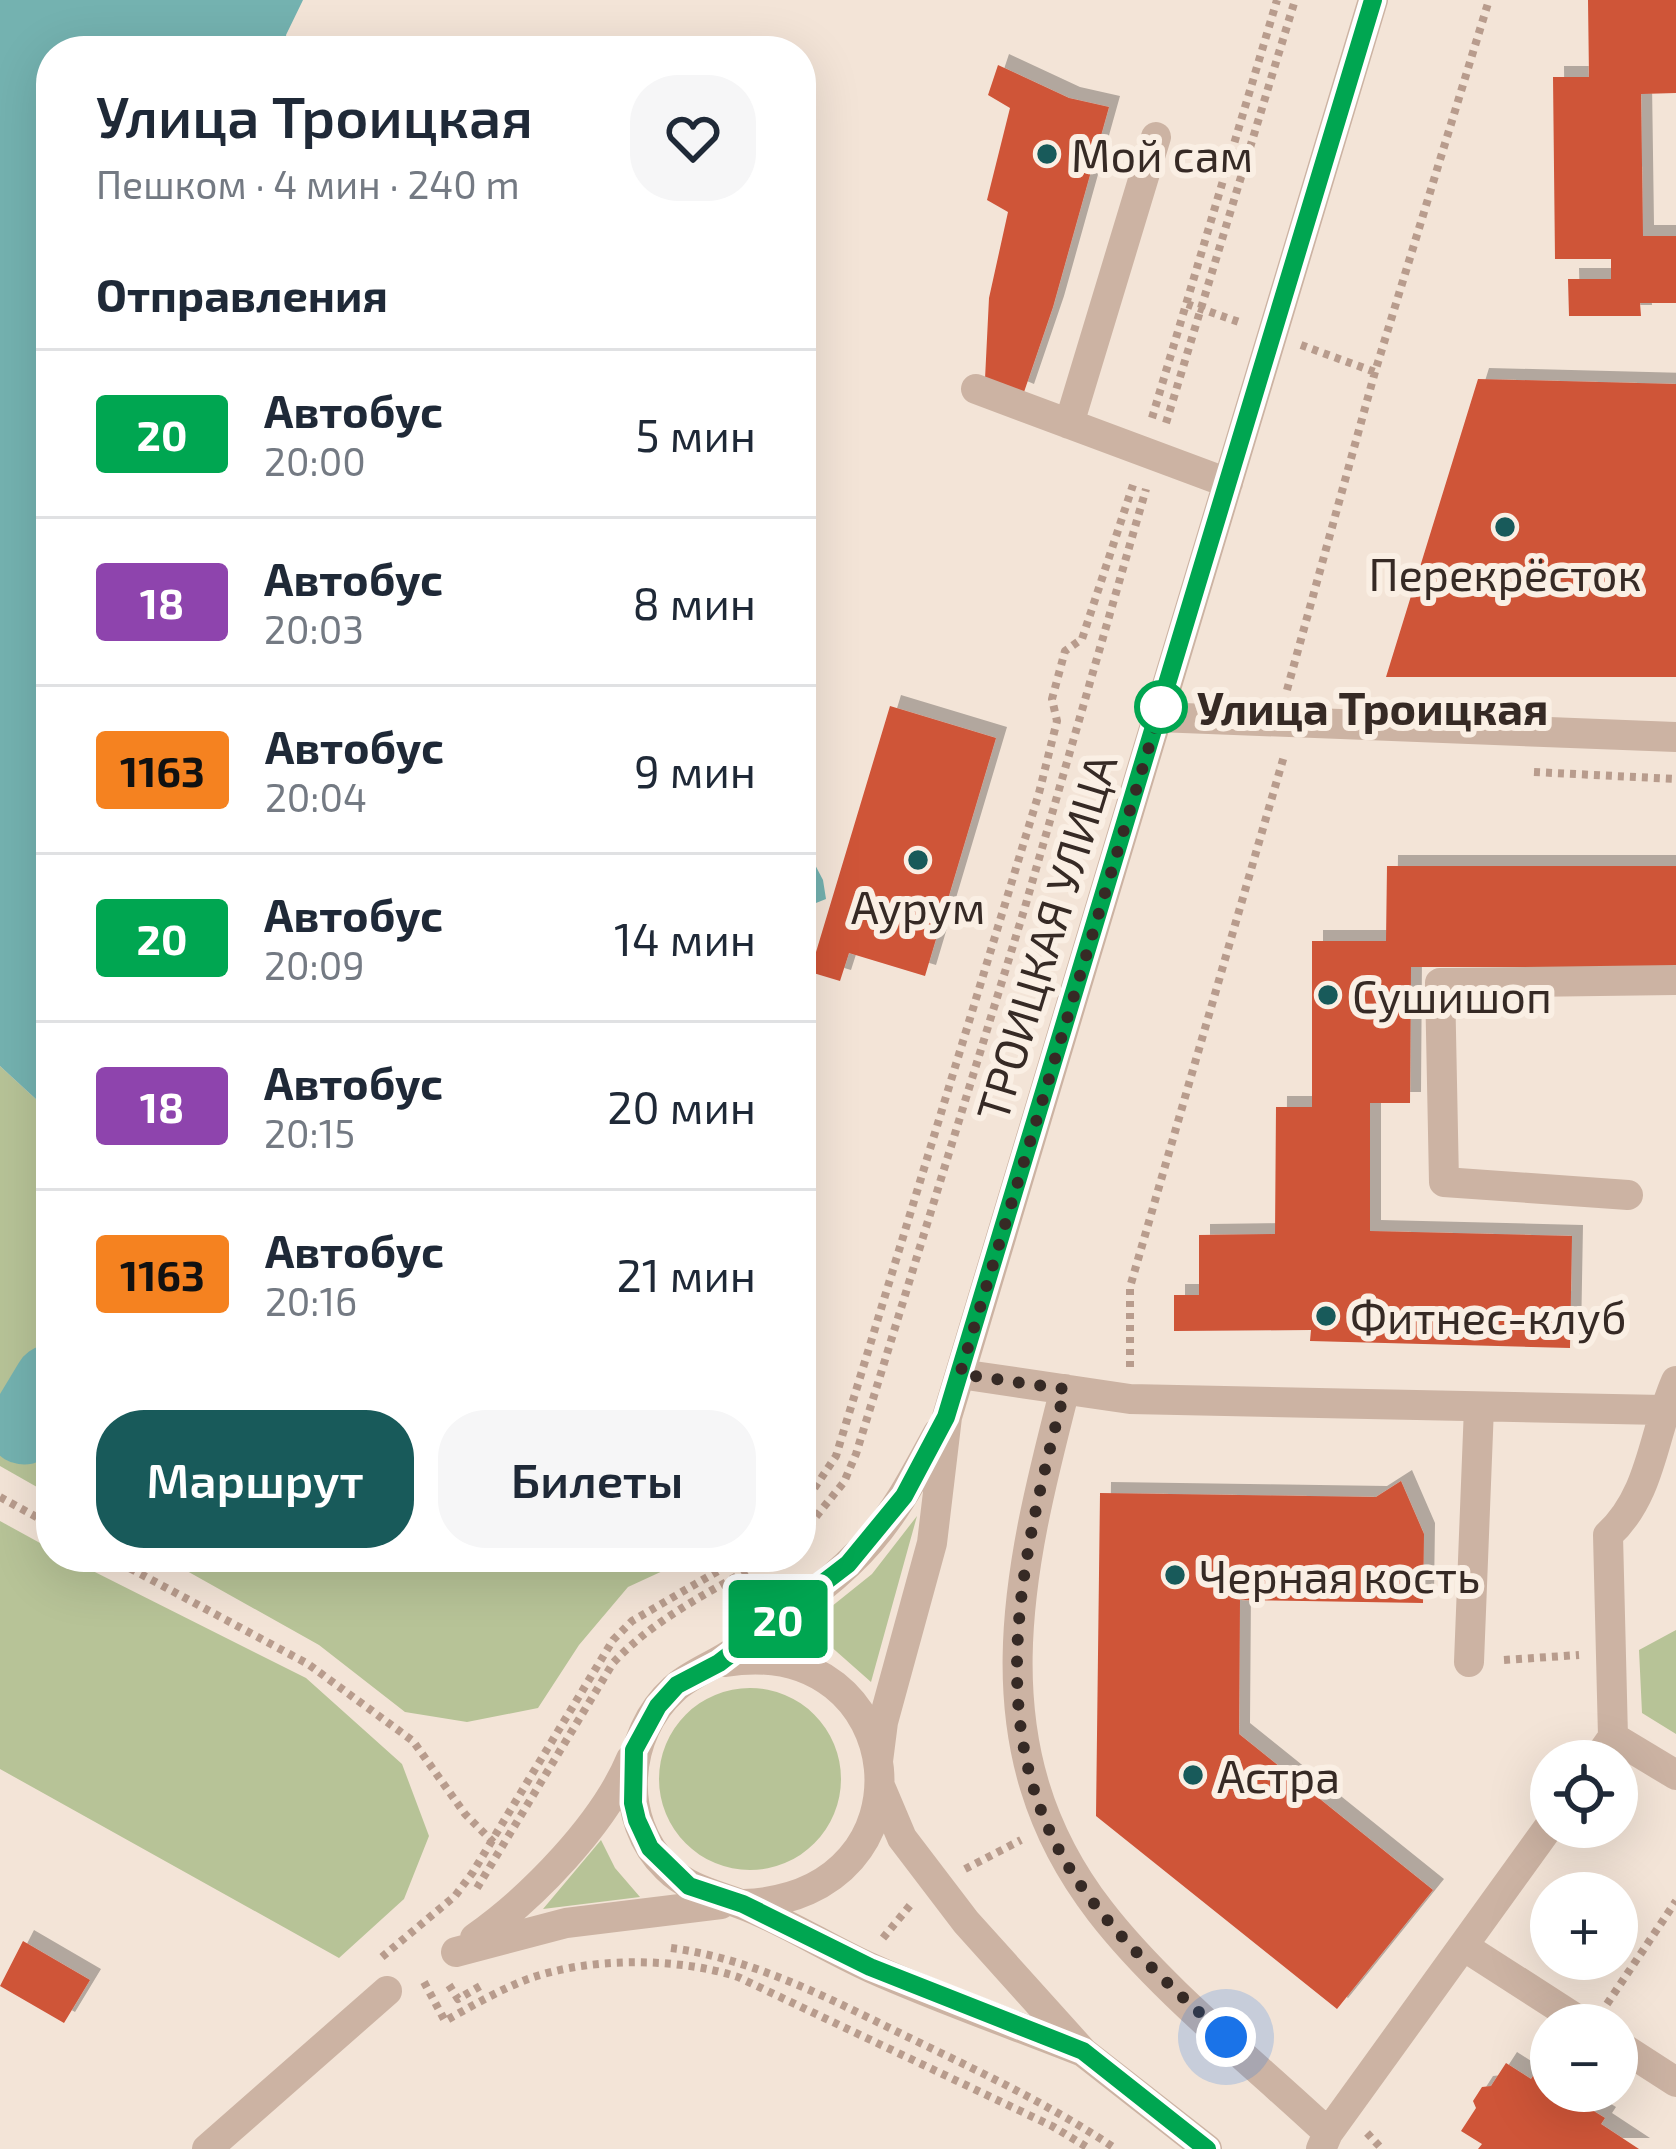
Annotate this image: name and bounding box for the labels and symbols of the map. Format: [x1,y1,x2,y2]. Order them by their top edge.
place label: Мой сам [1071,127,1253,181]
marker: Мой сам [1034,141,1060,167]
marker: Перекрёсток [1492,514,1518,540]
place label: Перекрёсток [1368,546,1642,600]
place label: Улица Троицкая [1197,680,1548,735]
marker: Улица Троицкая [1136,682,1186,732]
street label: ТРОИЦКАЯ УЛИЦА [964,747,1126,1127]
marker: Аурум [905,847,931,873]
place label: Аурум [851,879,985,934]
place label: Сушишоп [1352,968,1552,1023]
marker: Сушишоп [1315,982,1341,1008]
place label: Фитнес-клуб [1350,1289,1626,1344]
marker: Фитнес-клуб [1313,1303,1339,1329]
place label: Черная кость [1199,1548,1480,1602]
marker: Черная кость [1162,1562,1188,1588]
line badge: 20 [724,1580,832,1658]
place label: Астра [1217,1748,1340,1802]
marker: Астра [1180,1762,1206,1788]
your location [1196,2007,1256,2067]

